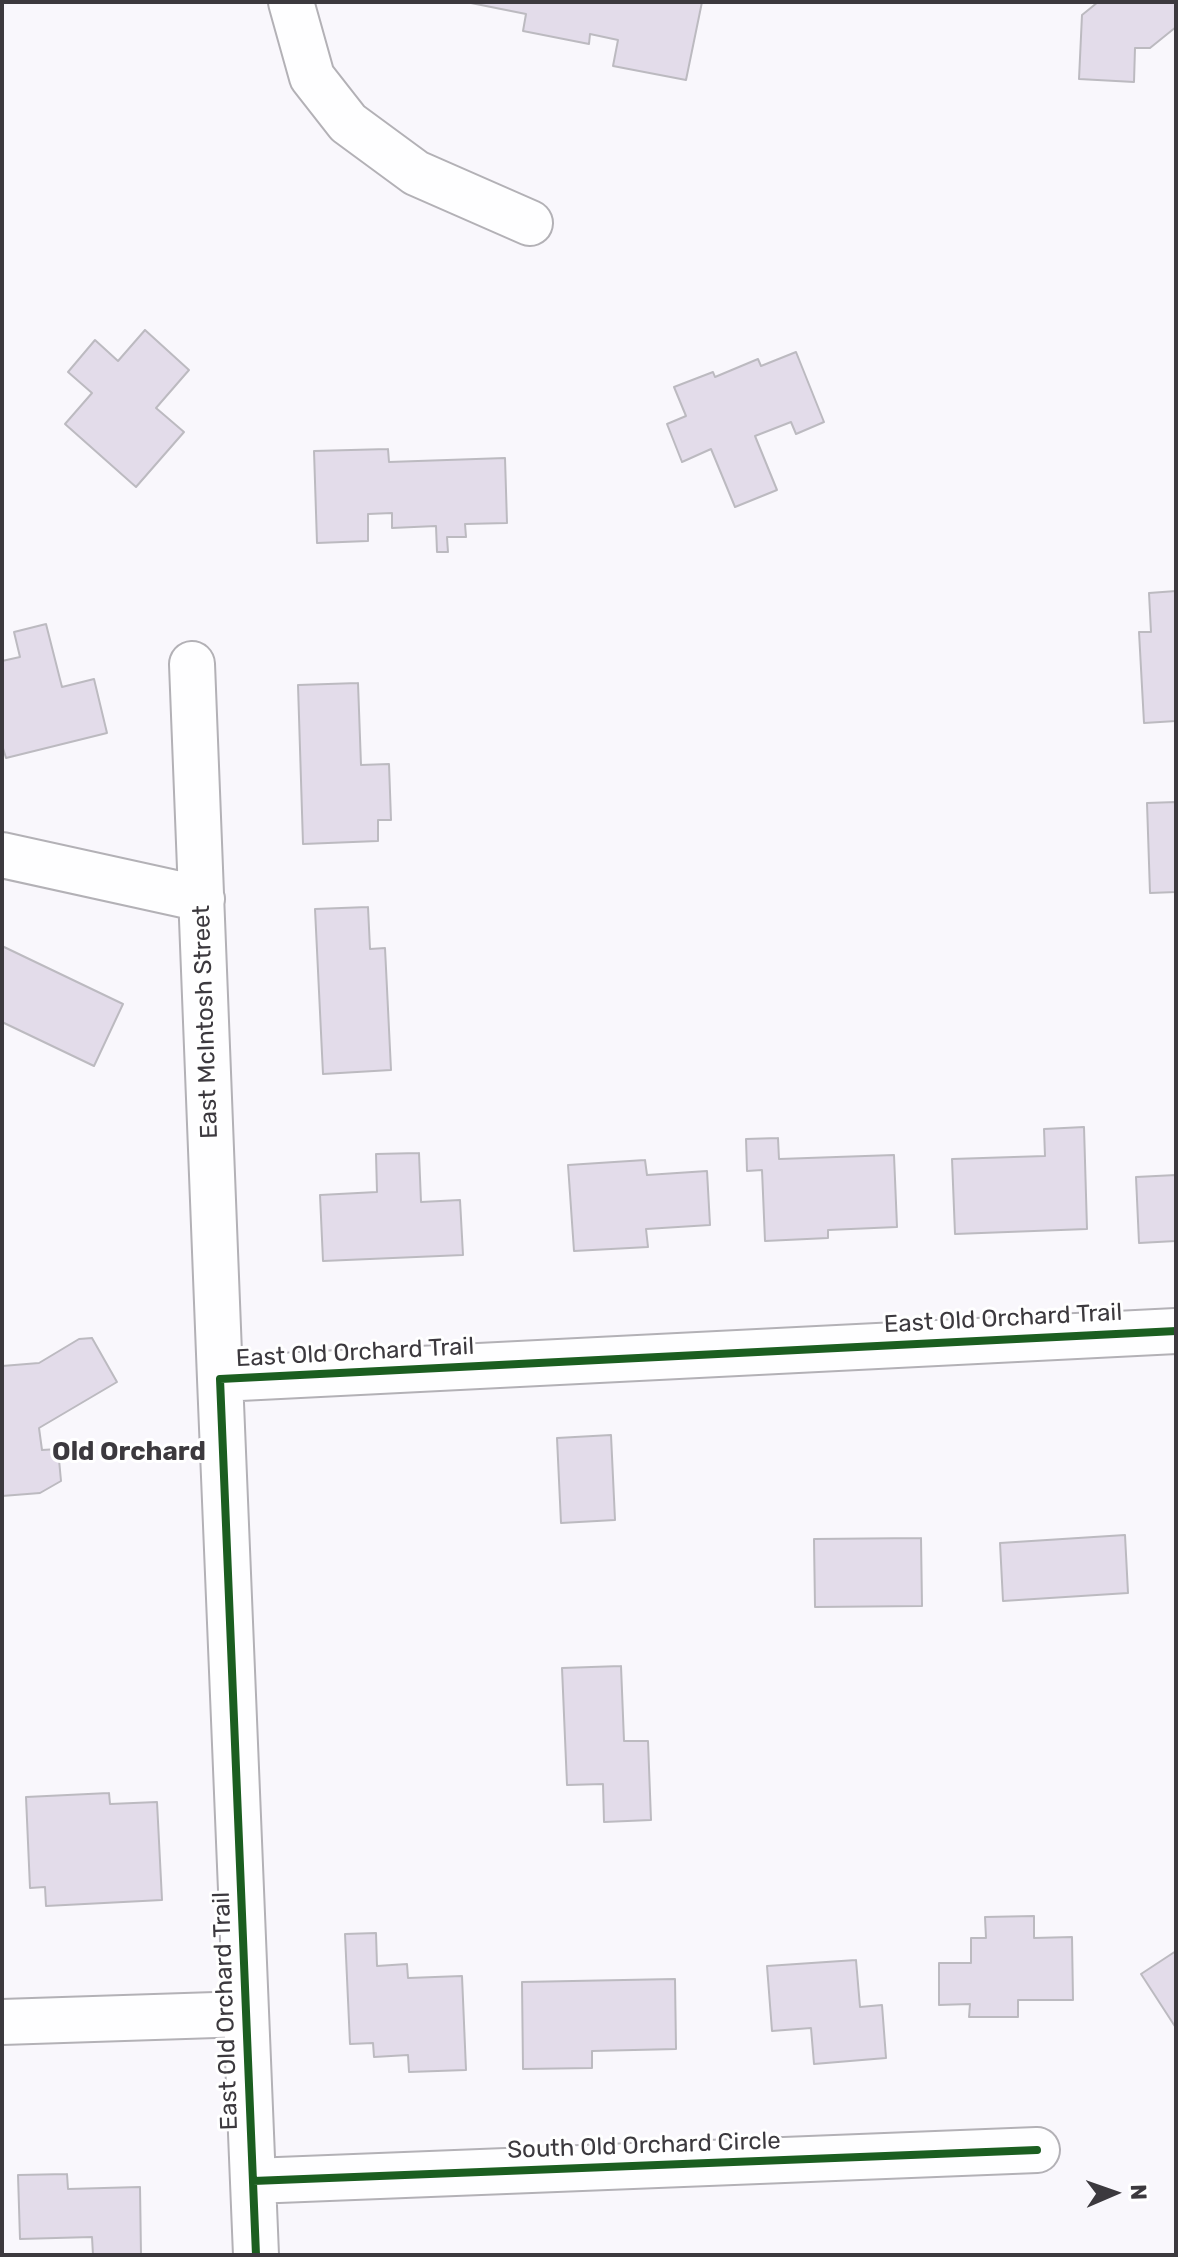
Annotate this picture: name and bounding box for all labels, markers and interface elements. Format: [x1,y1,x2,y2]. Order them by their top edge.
street label: East McIntosh Street [188,905,224,1139]
street label: East Old Orchard Trail [883,1298,1123,1340]
street label: East Old Orchard Trail [235,1332,475,1374]
district label: Old Orchard [52,1436,206,1468]
street label: East Old Orchard Trail [207,1891,245,2131]
street label: South Old Orchard Circle [507,2127,781,2165]
north arrow [1074,2153,1154,2233]
text: N [1125,2184,1152,2201]

